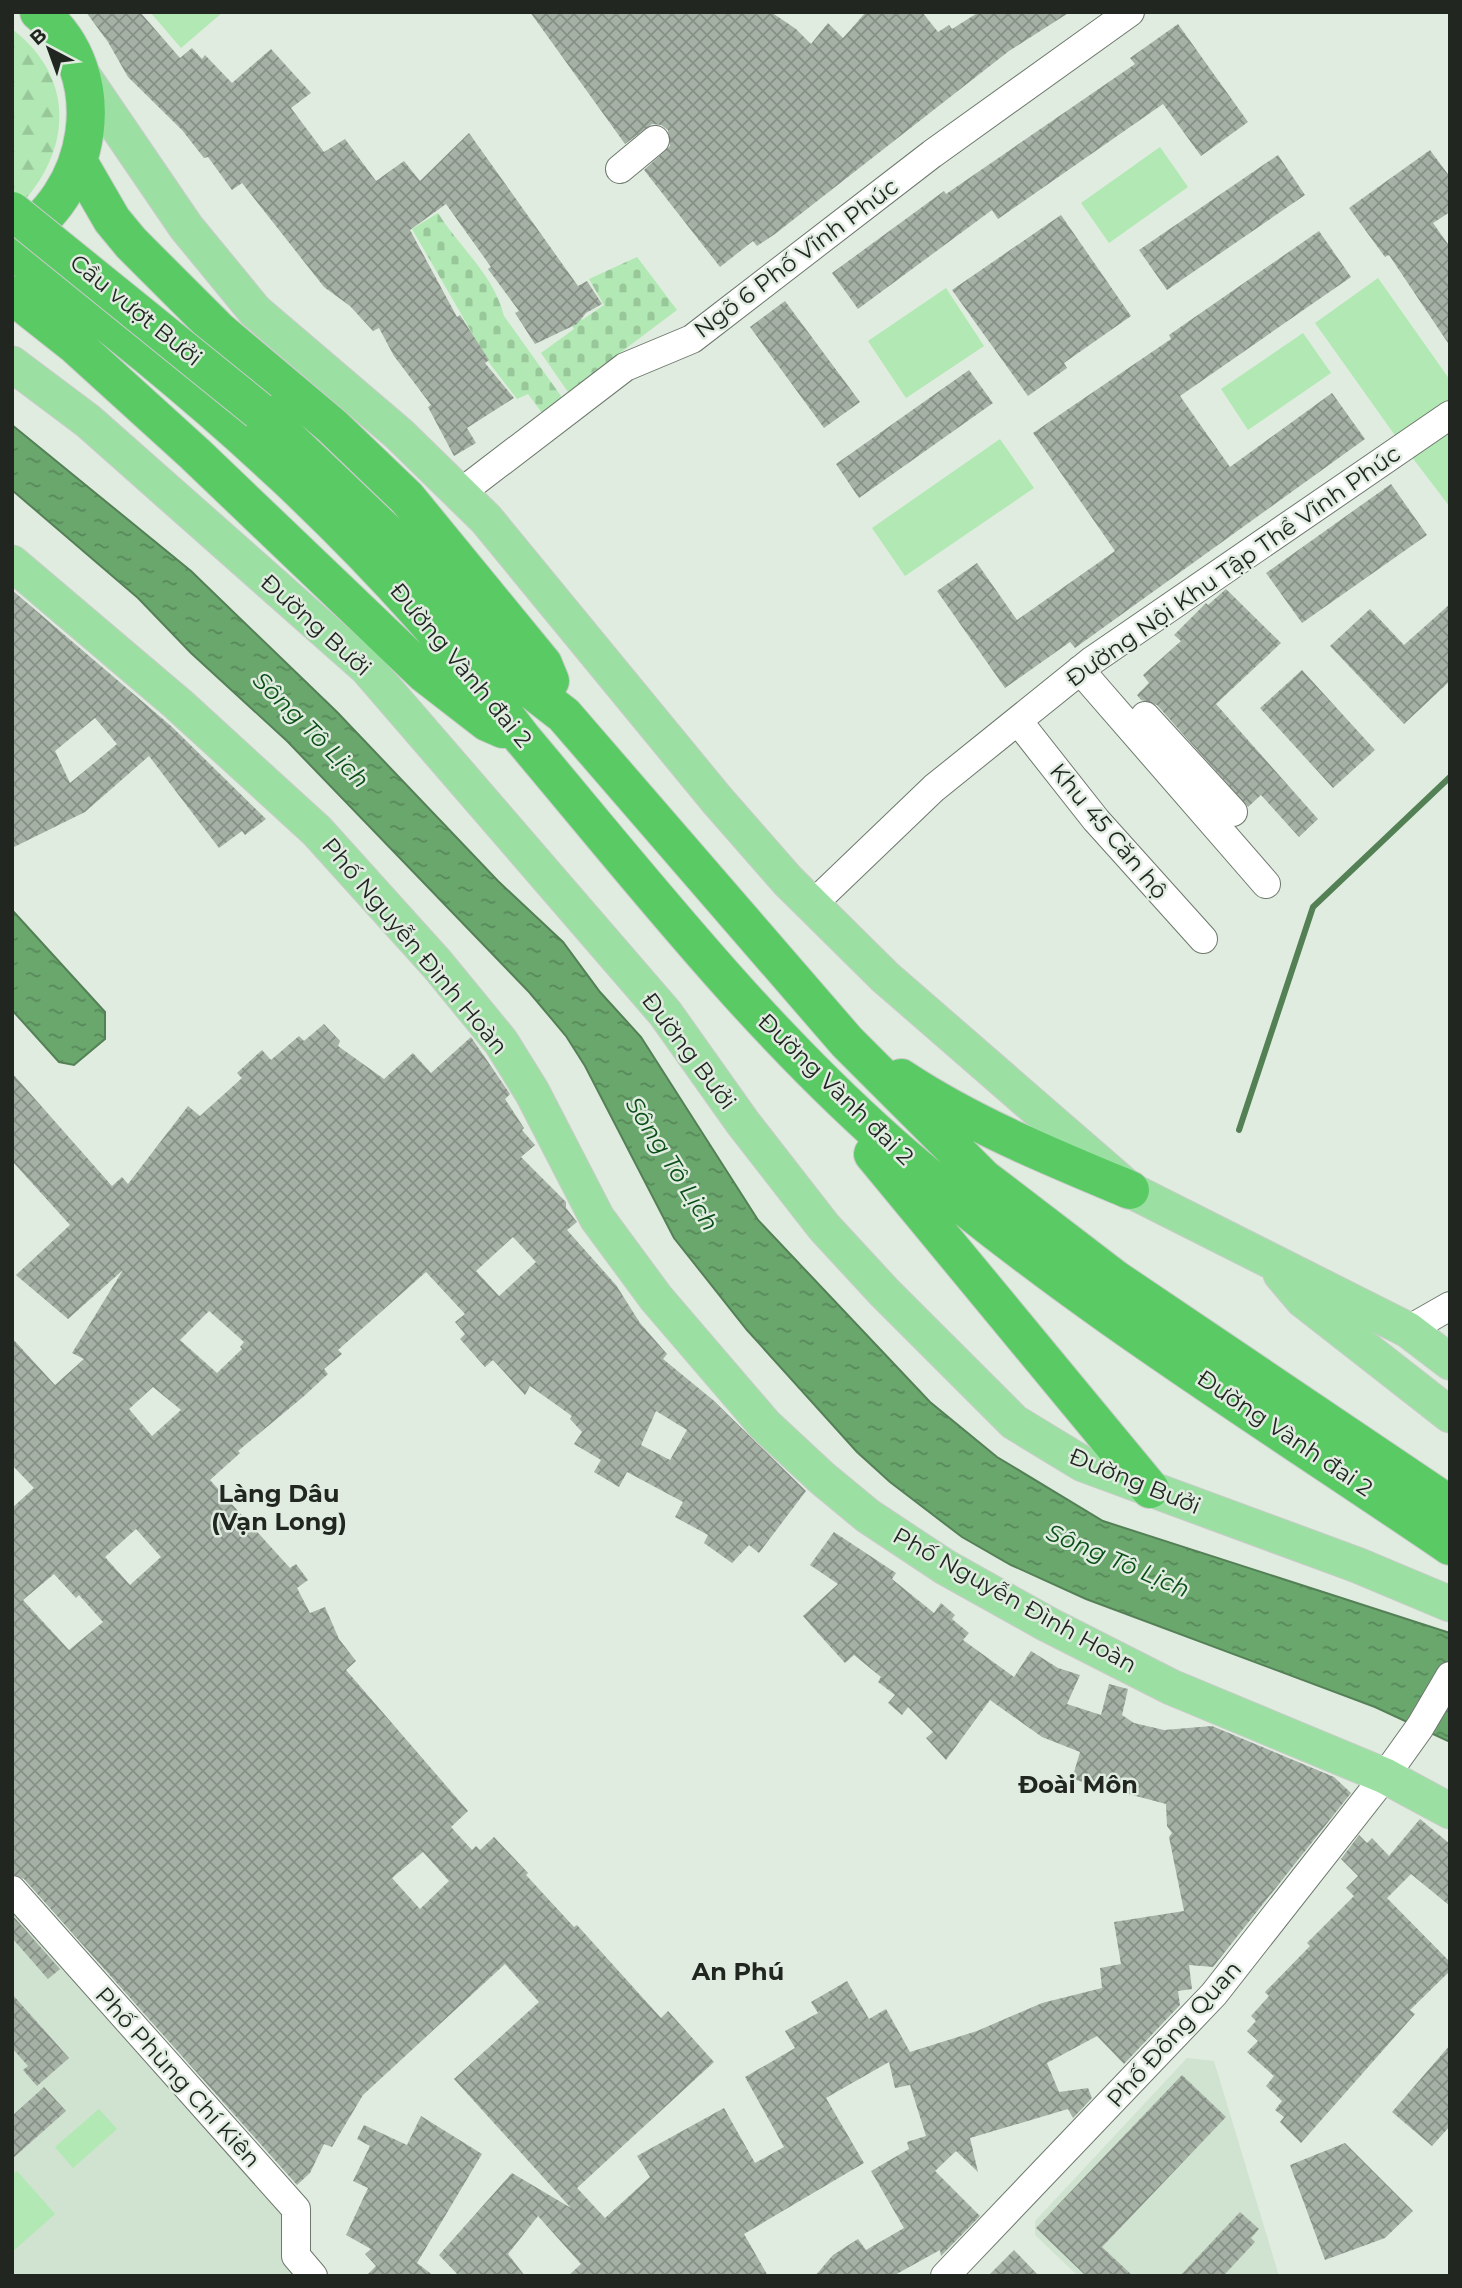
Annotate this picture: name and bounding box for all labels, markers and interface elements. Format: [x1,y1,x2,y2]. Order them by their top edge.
north arrow [14,14,84,84]
text: B [25,23,51,50]
street label: Ngõ 6 Phố Vĩnh Phúc [689,172,903,344]
street label: Cầu vượt Bưởi [64,248,208,372]
street label: Đường Nội Khu Tập Thể Vĩnh Phúc [1061,439,1405,693]
street label: Đường Bưởi [255,568,377,682]
street label: Đường Vành đai 2 [384,577,538,753]
water label: Sông Tô Lịch [247,665,376,794]
street label: Khu 45 Căn hộ [1044,757,1174,905]
street label: Phố Nguyễn Đình Hoàn [316,832,514,1060]
street label: Đường Bưởi [636,987,742,1115]
street label: Đường Vành đai 2 [752,1007,920,1171]
water label: Sông Tô Lịch [620,1091,725,1236]
street label: Đường Vành đai 2 [1192,1364,1378,1502]
street label: Đường Bưởi [1065,1442,1205,1520]
district label: Làng Dâu (Vạn Long) [211,1479,347,1536]
water label: Sông Tô Lịch [1042,1517,1194,1604]
street label: Phố Nguyễn Đình Hoàn [888,1521,1142,1679]
district label: Đoài Môn [1018,1770,1138,1799]
street label: Phố Đông Quan [1101,1955,1247,2113]
district label: An Phú [691,1957,784,1986]
street label: Phố Phùng Chí Kiên [90,1981,266,2173]

